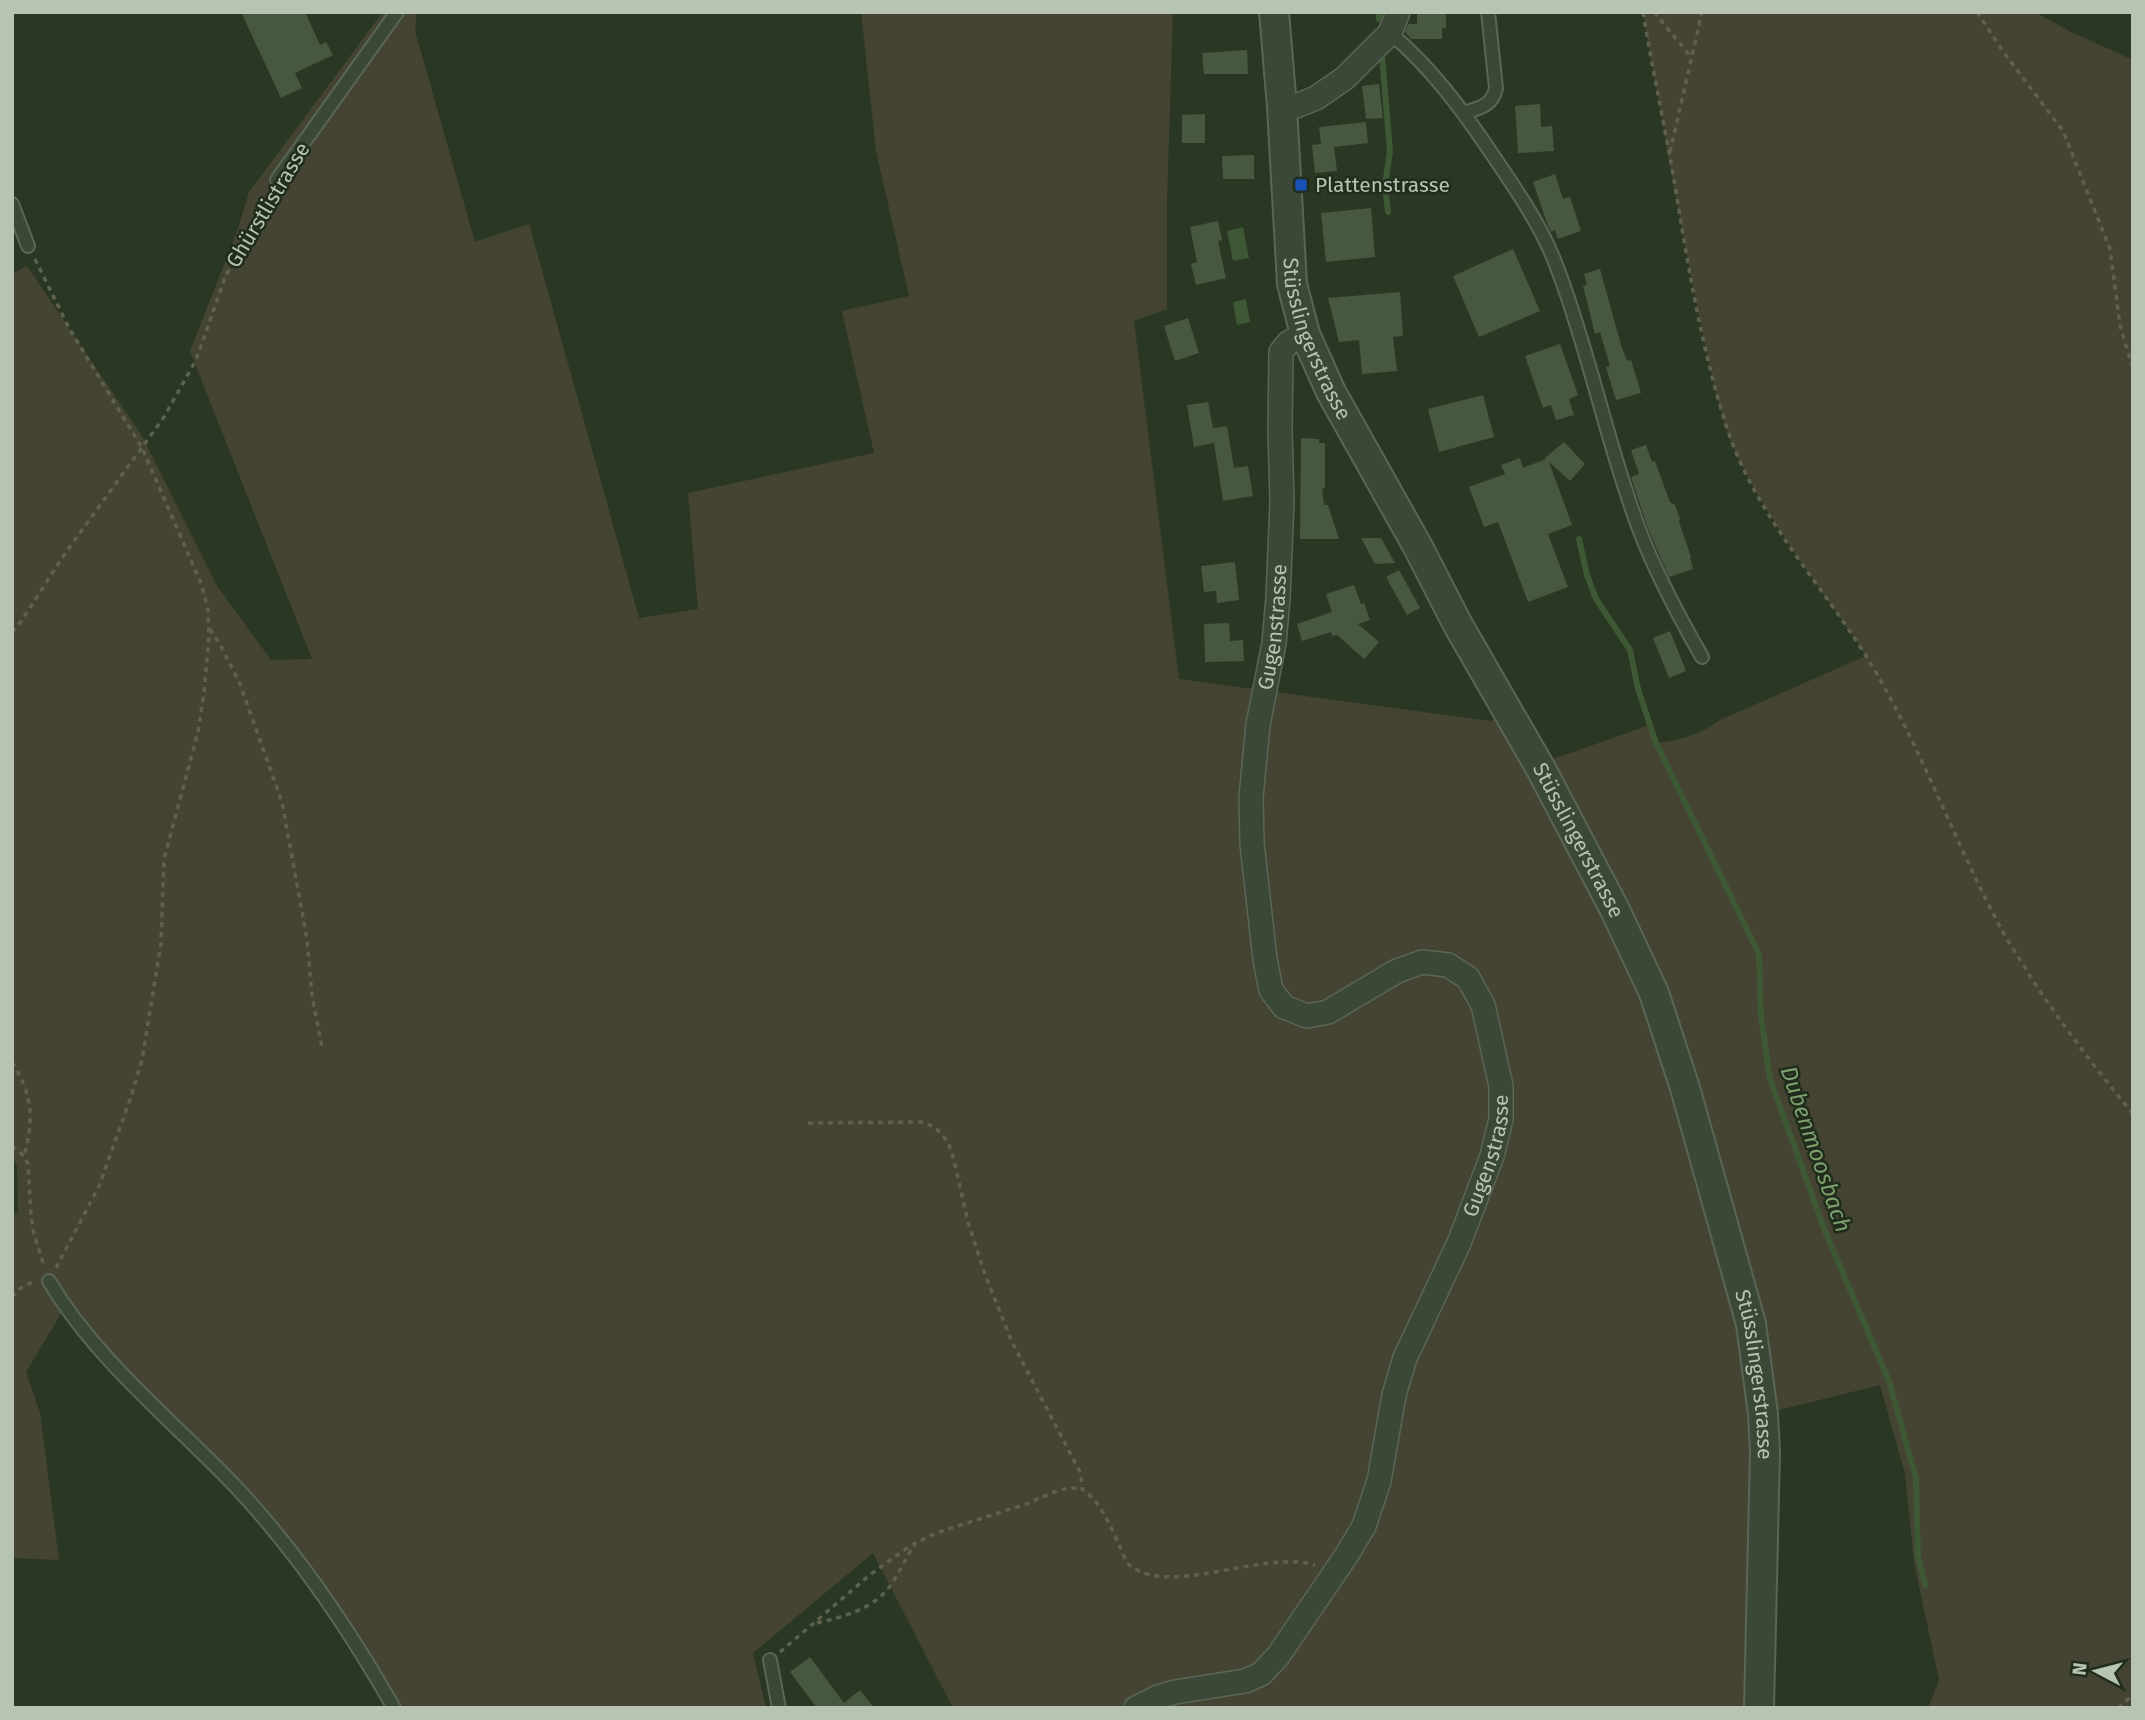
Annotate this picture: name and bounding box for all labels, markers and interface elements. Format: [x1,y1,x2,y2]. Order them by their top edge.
street label: Ghürstlistrasse [220,138,316,272]
place label: Plattenstrasse [1315,172,1450,198]
marker: Plattenstrasse [1293,177,1309,193]
street label: Stüsslingerstrasse [1278,257,1357,425]
street label: Gugenstrasse [1252,564,1292,692]
street label: Stüsslingerstrasse [1527,758,1630,922]
water label: Dubenmoosbach [1774,1062,1858,1236]
street label: Gugenstrasse [1457,1094,1514,1221]
street label: Stüsslingerstrasse [1729,1287,1778,1460]
north arrow [2061,1636,2131,1706]
text: N [2067,1661,2092,1677]

